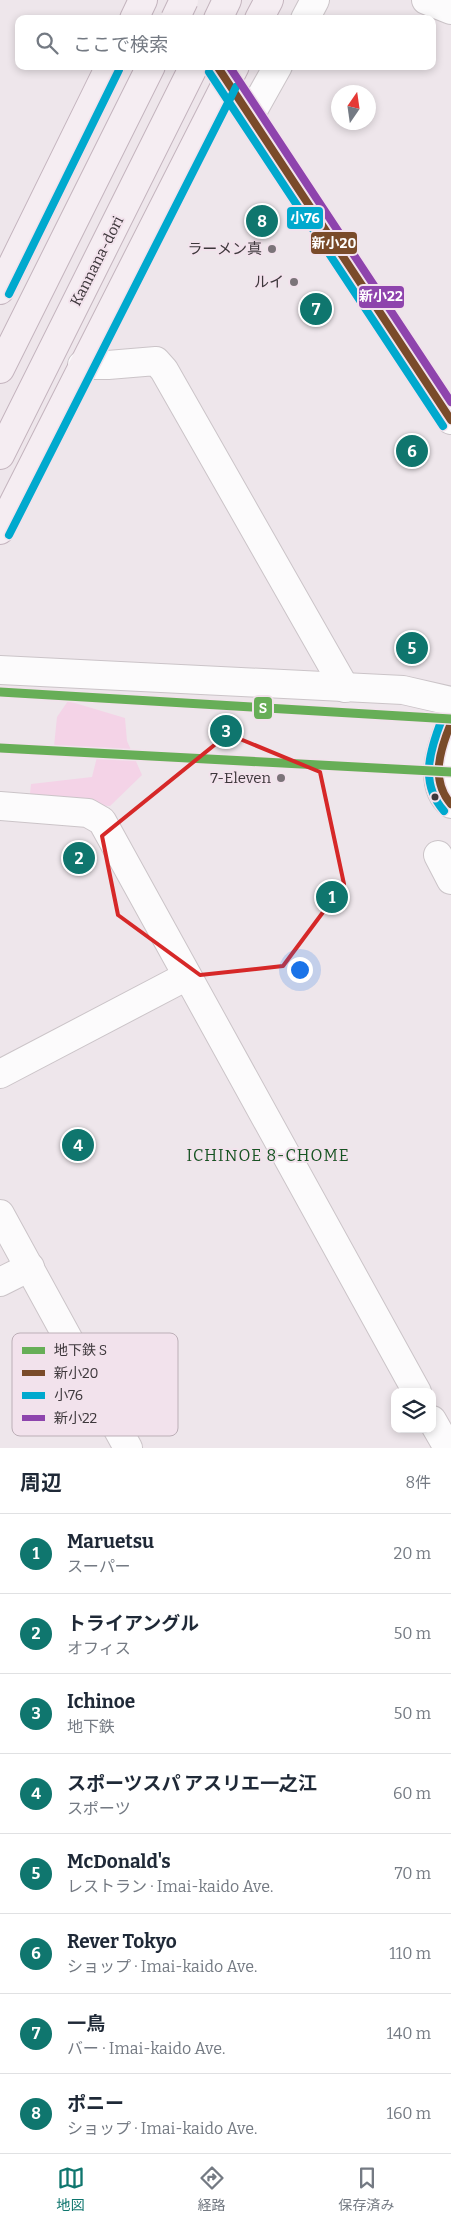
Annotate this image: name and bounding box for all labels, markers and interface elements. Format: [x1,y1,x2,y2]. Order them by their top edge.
search box [15,15,436,70]
icon: search [33,29,61,57]
text: ここで検索 [73,33,168,56]
north arrow [331,85,376,130]
pin: 8 [246,202,278,240]
line badge: 小76 [286,206,324,230]
text: 小76 [290,210,320,227]
street label: Kannana-dori [67,213,128,309]
line badge: 新小20 [310,231,358,255]
text: 新小20 [312,235,356,252]
place label: ラーメン真 [188,240,262,258]
marker: ラーメン真 [266,243,278,255]
place label: ルイ [254,273,284,291]
marker: ルイ [288,276,300,288]
line badge: 新小22 [358,285,405,309]
text: 新小22 [359,288,403,305]
pin: 7 [300,290,332,328]
pin: 6 [396,432,428,470]
pin: 5 [396,629,428,667]
line badge: S [253,696,273,720]
text: S [259,700,267,717]
pin: 3 [210,712,242,750]
place label: 7-Eleven [210,769,271,787]
marker: 7-Eleven [275,772,287,784]
unlabelled marker [430,792,440,802]
pin: 2 [63,839,95,877]
pin: 1 [316,878,348,916]
your location [287,957,313,983]
pin: 4 [62,1126,94,1164]
district label: ICHINOE 8-CHOME [186,1146,350,1165]
legend [12,1333,178,1436]
text: 地下鉄 S [54,1342,107,1359]
text: 新小20 [54,1365,99,1382]
text: 小76 [54,1387,83,1404]
map controls [391,1388,436,1433]
button: layers [391,1388,436,1433]
text: 新小22 [54,1410,97,1427]
text: 周辺 [20,1470,62,1496]
text: 8件 [405,1473,431,1492]
text: Maruetsu [67,1530,154,1553]
text: 1 [33,1544,39,1563]
text: 20 m [394,1544,431,1563]
text: スーパー [67,1557,131,1576]
text: トライアングル [67,1612,199,1635]
text: 2 [31,1624,41,1643]
text: 50 m [394,1624,431,1643]
text: オフィス [67,1639,131,1658]
text: Ichinoe [67,1690,135,1713]
text: 3 [31,1704,41,1723]
text: 50 m [394,1704,431,1723]
text: 地下鉄 [67,1717,115,1736]
text: スポーツスパ アスリエ一之江 [67,1772,317,1795]
text: 4 [31,1784,41,1803]
text: 60 m [393,1784,431,1803]
text: スポーツ [67,1799,131,1818]
text: McDonald's [67,1850,171,1873]
text: 5 [32,1864,40,1883]
text: 70 m [395,1864,431,1883]
text: レストラン · Imai-kaido Ave. [67,1877,273,1896]
text: Rever Tokyo [67,1930,177,1953]
text: 6 [31,1944,41,1963]
text: 110 m [389,1944,431,1963]
text: ショップ · Imai-kaido Ave. [67,1957,257,1976]
text: 一鳥 [67,2012,105,2035]
text: 7 [32,2024,40,2043]
text: 140 m [386,2024,431,2043]
text: バー · Imai-kaido Ave. [67,2039,225,2058]
text: ポニー [67,2092,124,2115]
text: 8 [31,2104,41,2123]
text: 160 m [386,2104,431,2123]
text: ショップ · Imai-kaido Ave. [67,2119,257,2138]
tab: 地図 [57,2164,85,2214]
tab: 経路 [198,2164,226,2214]
tab: 保存済み [339,2164,395,2214]

